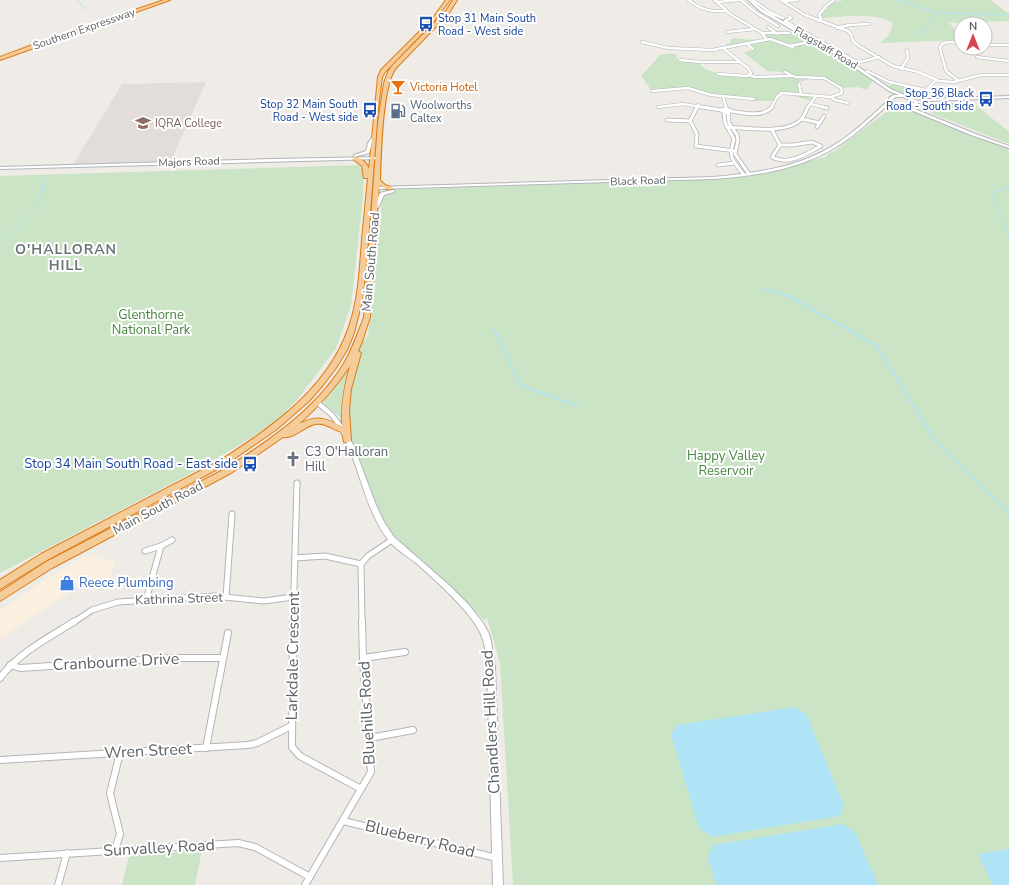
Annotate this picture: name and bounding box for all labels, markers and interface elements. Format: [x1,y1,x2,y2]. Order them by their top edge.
street label: Southern Expressway [31,4,138,54]
place label: Stop 31 Main South Road - West side [438,11,536,39]
bus stop icon: Stop 31 Main South Road - West side [417,15,435,33]
north arrow [953,16,993,56]
text: N [969,19,977,34]
street label: Flagstaff Road [791,23,861,73]
bar icon: Victoria Hotel [389,78,407,96]
place label: Victoria Hotel [409,80,478,95]
place label: Stop 36 Black Road - South side [886,86,974,114]
bus stop icon: Stop 36 Black Road - South side [977,90,995,108]
place label: Stop 32 Main South Road - West side [260,97,358,125]
place label: Woolworths Caltex [410,98,472,126]
bus stop icon: Stop 32 Main South Road - West side [361,101,379,119]
fuel station icon: Woolworths Caltex [389,102,407,120]
school or university icon: IQRA College [134,114,152,132]
place label: IQRA College [155,116,222,131]
street label: Majors Road [158,153,220,171]
street label: Black Road [610,173,666,189]
street label: Main South Road [358,212,384,312]
district label: O'HALLORAN HILL [15,240,117,275]
park label: Glenthorne National Park [112,306,191,339]
place label: C3 O'Halloran Hill [305,443,388,476]
park label: Happy Valley Reservoir [687,447,765,480]
church icon: C3 O'Halloran Hill [284,450,302,468]
place label: Stop 34 Main South Road - East side [24,455,238,473]
bus stop icon: Stop 34 Main South Road - East side [241,455,259,473]
street label: Main South Road [110,477,206,539]
shop icon: Reece Plumbing [58,574,76,592]
place label: Reece Plumbing [79,574,174,592]
street label: Kathrina Street [135,588,224,610]
street label: Larkdale Crescent [281,591,305,721]
street label: Cranbourne Drive [52,648,180,676]
street label: Chandlers Hill Road [476,649,506,795]
street label: Bluehills Road [353,660,381,766]
street label: Wren Street [104,738,193,764]
street label: Blueberry Road [363,815,477,863]
street label: Sunvalley Road [103,834,215,862]

